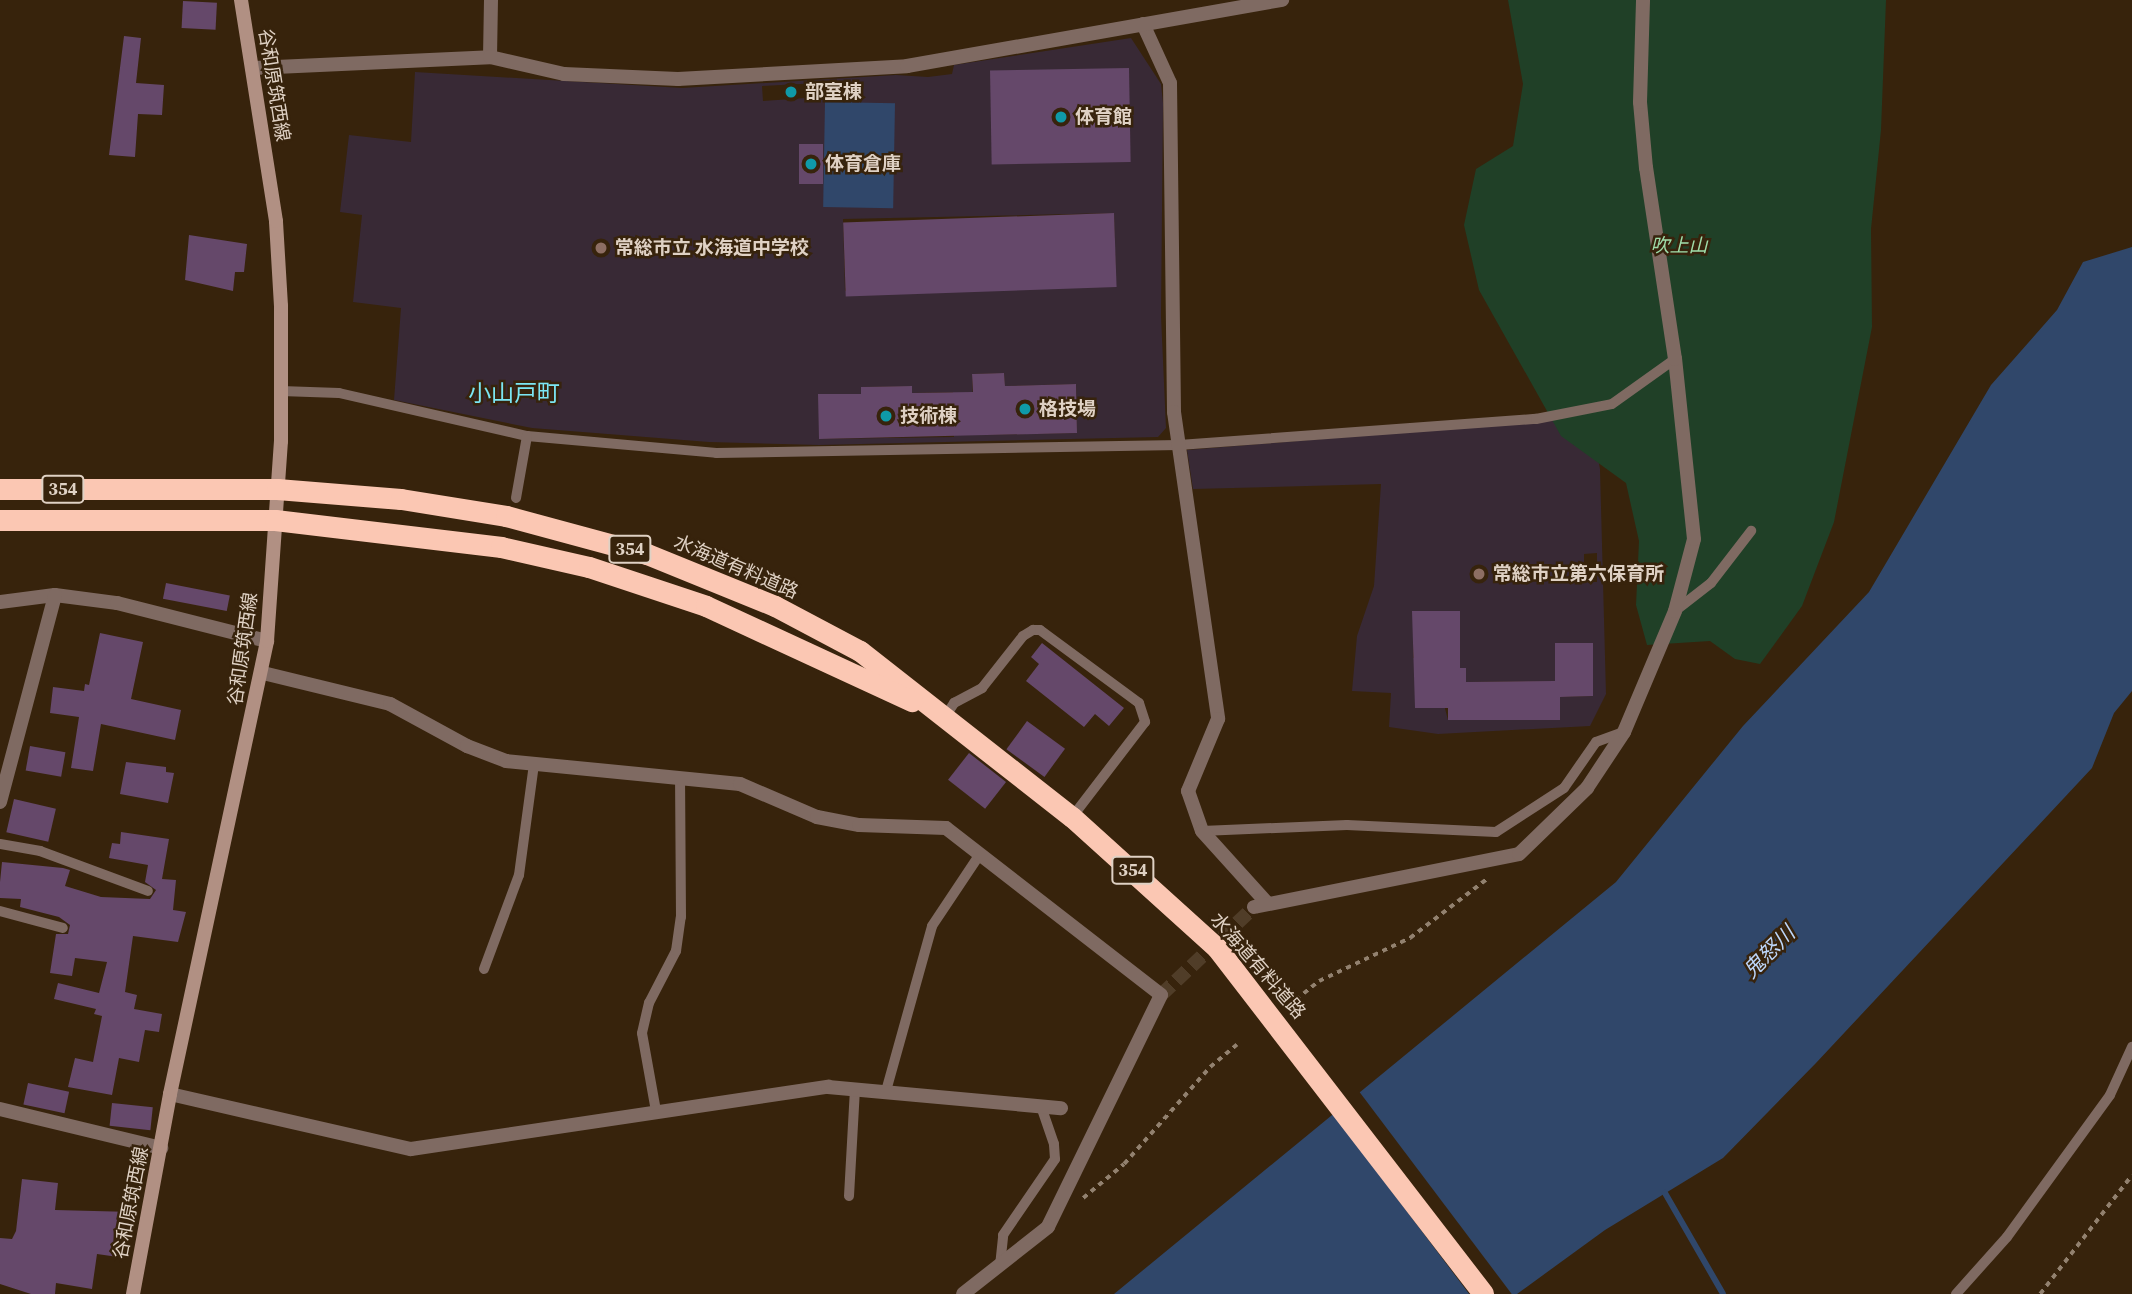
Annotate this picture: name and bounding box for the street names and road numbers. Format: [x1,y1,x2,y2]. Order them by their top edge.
street label: 谷和原筑西線 [254,27,294,143]
road number: 354 [40,475,86,504]
street label: 水海道有料道路 [670,531,802,603]
road number: 354 [607,534,653,564]
street label: 谷和原筑西線 [224,591,262,707]
road number: 354 [1110,856,1156,884]
street label: 水海道有料道路 [1206,908,1310,1024]
street label: 谷和原筑西線 [109,1145,153,1261]

